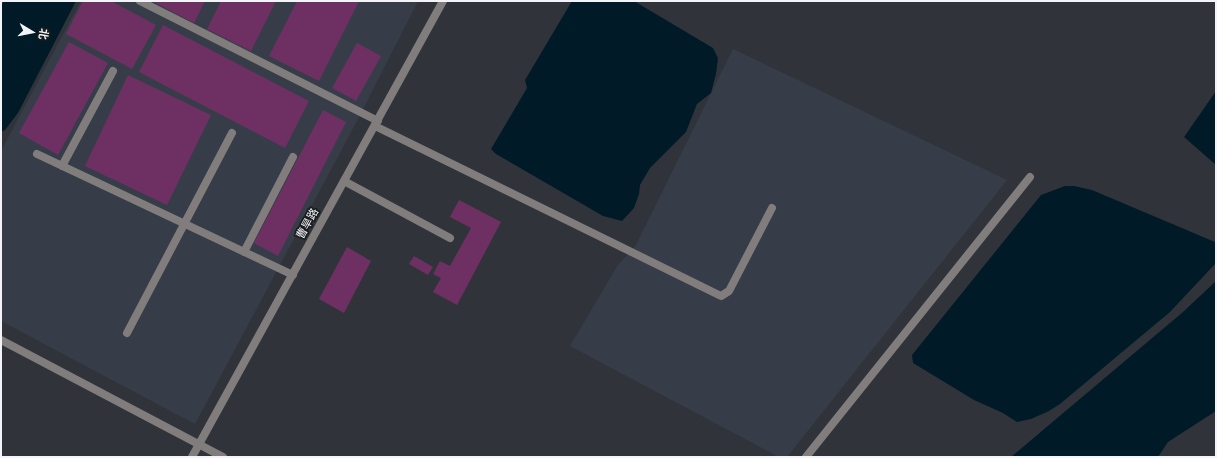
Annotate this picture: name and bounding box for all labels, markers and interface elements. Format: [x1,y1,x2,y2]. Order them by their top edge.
north arrow [12,12,52,52]
text: 北 [36,27,52,41]
street label: 曹旱路 [294,206,322,242]

